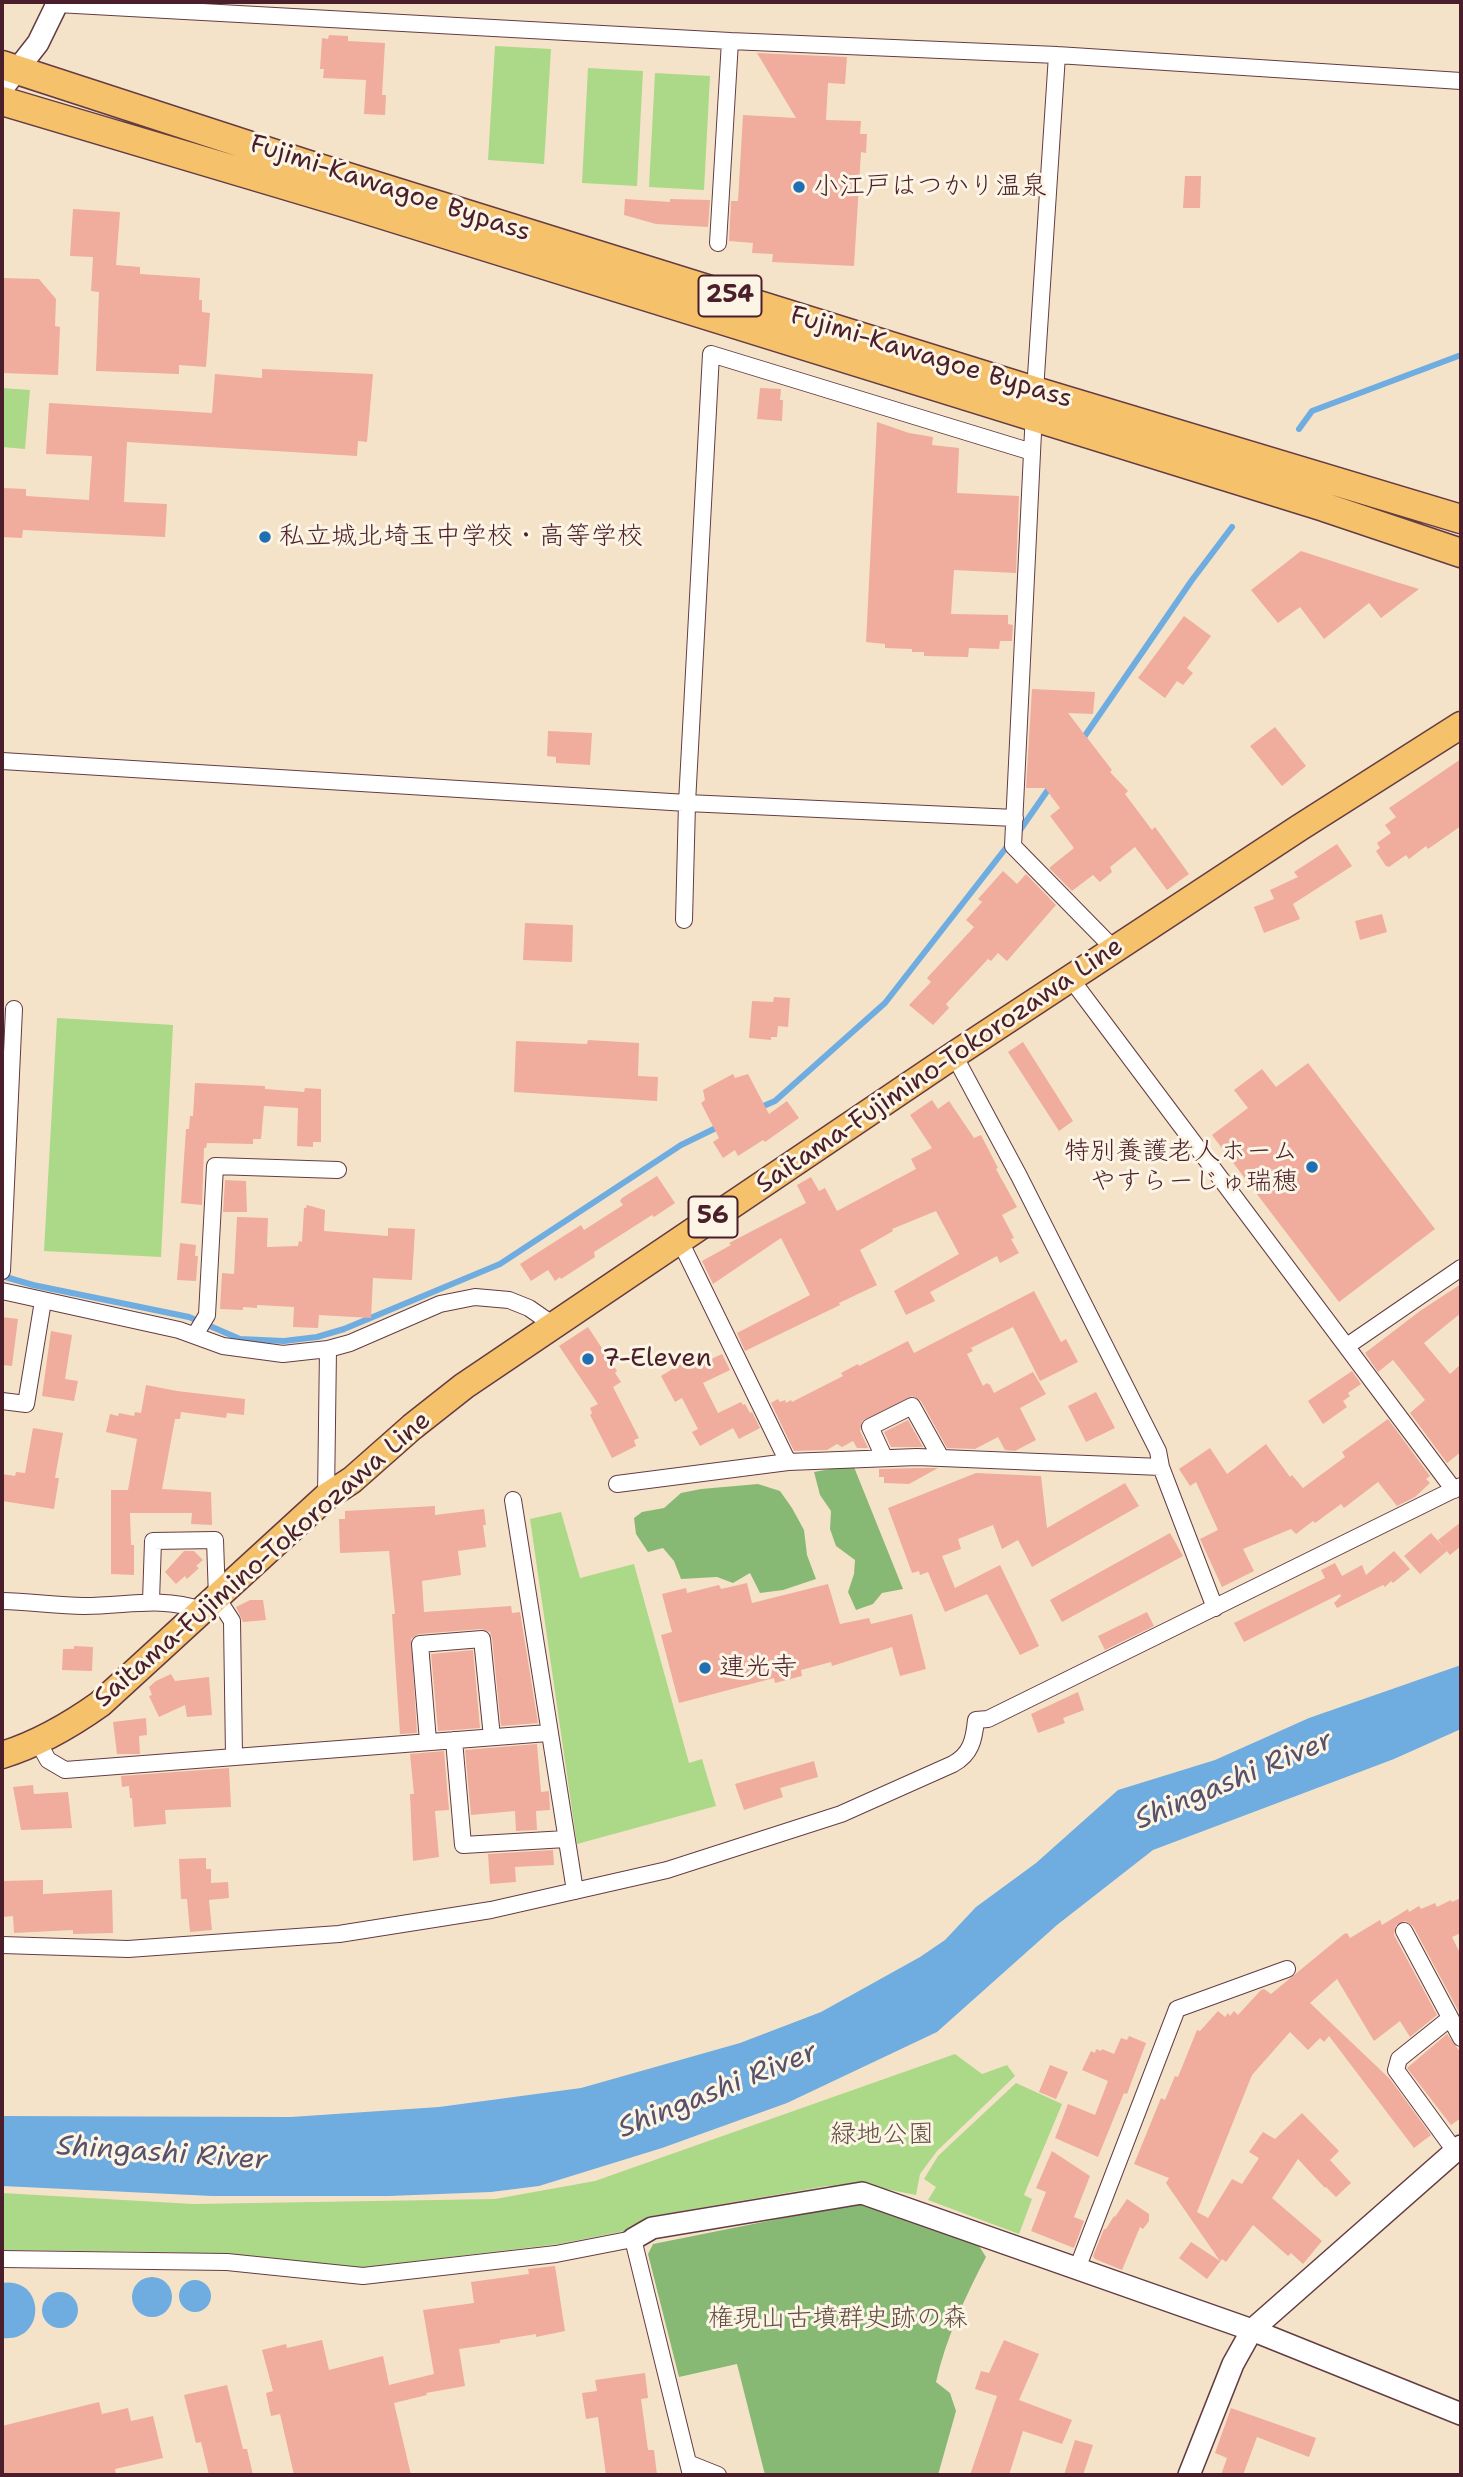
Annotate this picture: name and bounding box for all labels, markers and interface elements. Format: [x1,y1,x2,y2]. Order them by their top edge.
street label: Fujimi-Kawagoe Bypass [246,129,534,249]
place label: 小江戸はつかり温泉 [813,171,1047,203]
marker: 小江戸はつかり温泉 [791,179,807,195]
road number: 254 [698,276,762,316]
street label: Fujimi-Kawagoe Bypass [786,300,1076,416]
place label: 私立城北埼玉中学校・高等学校 [279,521,643,553]
marker: 私立城北埼玉中学校・高等学校 [257,529,273,545]
street label: Saitama-Fujimino-Tokorozawa Line [751,931,1129,1201]
place label: 特別養護老人ホーム やすらーじゅ瑞穂 [1064,1136,1298,1198]
marker: 特別養護老人ホーム やすらーじゅ瑞穂 [1304,1159,1320,1175]
road number: 56 [688,1196,738,1238]
place label: 7-Eleven [602,1343,712,1375]
marker: 7-Eleven [580,1351,596,1367]
street label: Saitama-Fujimino-Tokorozawa Line [88,1405,438,1715]
place label: 連光寺 [719,1652,797,1684]
marker: 連光寺 [697,1660,713,1676]
water label: Shingashi River [1130,1724,1338,1838]
water label: Shingashi River [614,2036,822,2146]
park label: 緑地公園 [830,2119,934,2151]
water label: Shingashi River [55,2130,269,2178]
park label: 権現山古墳群史跡の森 [708,2303,968,2335]

